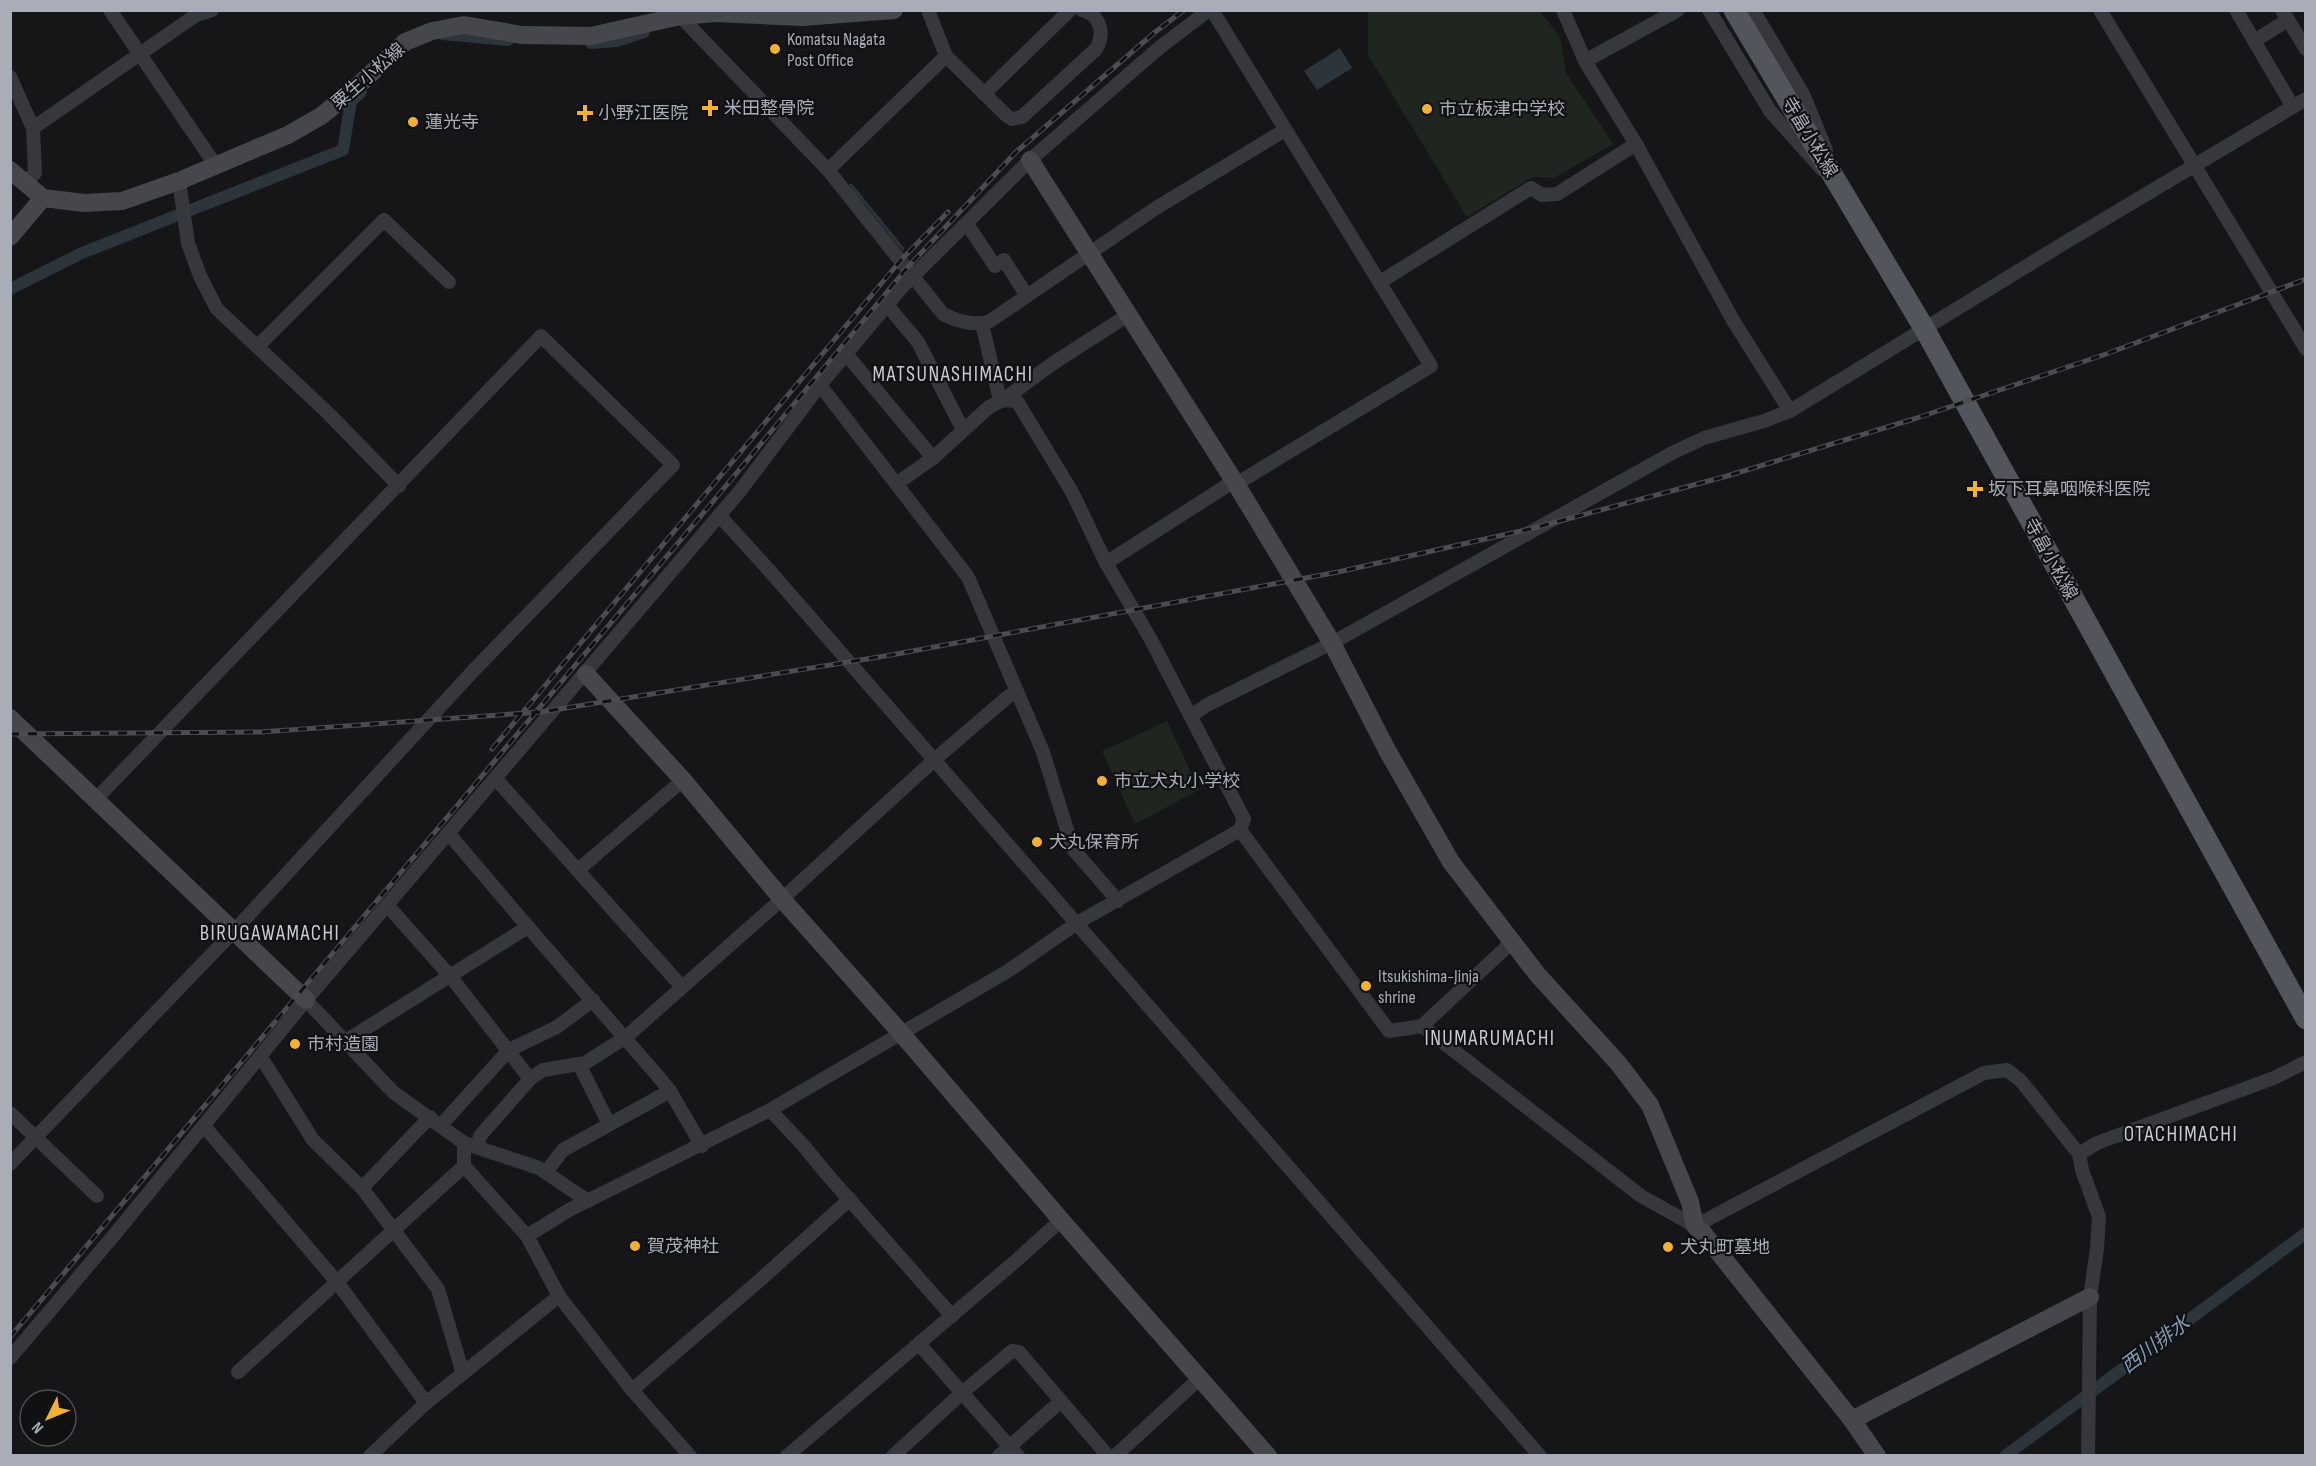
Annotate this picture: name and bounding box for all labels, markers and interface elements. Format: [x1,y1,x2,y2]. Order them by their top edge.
place label: Komatsu Nagata Post Office [787,29,885,71]
street label: 粟生小松線 [327,39,409,114]
marker: Komatsu Nagata Post Office [768,42,782,56]
street label: 寺畠小松線 [1777,93,1842,181]
place label: 米田整骨院 [724,98,814,119]
marker: 米田整骨院 [701,99,719,117]
place label: 市立板津中学校 [1439,99,1565,120]
marker: 市立板津中学校 [1420,102,1434,116]
place label: 小野江医院 [598,103,688,124]
marker: 小野江医院 [576,104,594,122]
place label: 蓮光寺 [425,112,479,133]
marker: 蓮光寺 [406,115,420,129]
district label: MATSUNASHIMACHI [873,362,1033,387]
place label: 坂下耳鼻咽喉科医院 [1988,479,2150,500]
marker: 坂下耳鼻咽喉科医院 [1966,480,1984,498]
street label: 寺畠小松線 [2020,515,2082,604]
place label: 市立犬丸小学校 [1114,771,1240,792]
marker: 市立犬丸小学校 [1095,774,1109,788]
place label: 犬丸保育所 [1049,832,1139,853]
marker: 犬丸保育所 [1030,835,1044,849]
district label: BIRUGAWAMACHI [200,921,340,946]
place label: Itsukishima-Jinja shrine [1378,966,1479,1008]
marker: Itsukishima-Jinja shrine [1359,979,1373,993]
district label: INUMARUMACHI [1424,1026,1556,1051]
place label: 市村造園 [307,1034,379,1055]
marker: 市村造園 [288,1037,302,1051]
district label: OTACHIMACHI [2124,1122,2238,1147]
place label: 賀茂神社 [647,1236,719,1257]
place label: 犬丸町墓地 [1680,1237,1770,1258]
marker: 賀茂神社 [628,1239,642,1253]
marker: 犬丸町墓地 [1661,1240,1675,1254]
water label: 西川排水 [2116,1310,2196,1378]
north arrow [18,1388,78,1448]
text: N [28,1418,48,1437]

